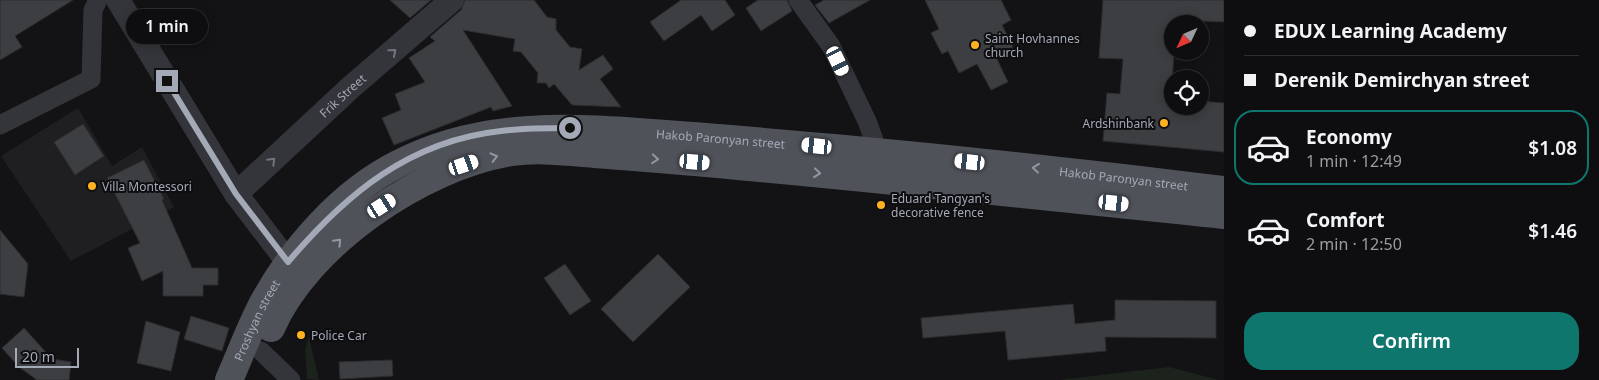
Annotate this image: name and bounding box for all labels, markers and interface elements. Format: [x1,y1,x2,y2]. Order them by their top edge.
callout: 1 min [126,8,208,44]
text: 1 min [145,15,189,37]
north arrow [1164,15,1209,60]
map controls [1164,15,1209,115]
text: EDUX Learning Academy [1274,18,1507,44]
place label: Saint Hovhannes church [985,30,1080,61]
marker: Saint Hovhannes church [969,39,981,51]
car [824,44,851,78]
one-way arrow [387,49,396,58]
text: Derenik Demirchyan street [1274,67,1530,93]
street label: Frik Street [315,69,370,121]
route end [156,70,178,92]
button: locate [1164,70,1209,115]
place label: Ardshinbank [1083,115,1155,132]
route start [559,117,581,139]
marker: Ardshinbank [1158,117,1170,129]
text: Economy [1306,124,1392,150]
street label: Hakob Paronyan street [655,125,786,152]
icon: car [1246,125,1291,170]
text: $1.08 [1528,135,1577,161]
car [801,137,832,155]
text: 1 min · 12:49 [1306,150,1402,172]
one-way arrow [489,152,498,163]
car [447,153,480,177]
one-way arrow [652,153,660,164]
car [679,153,710,171]
car [954,153,985,171]
one-way arrow [266,158,275,167]
street label: Hakob Paronyan street [1058,162,1190,194]
one-way arrow [1032,163,1040,174]
one-way arrow [814,168,822,179]
place label: Villa Montessori [102,178,192,195]
marker: Villa Montessori [86,180,98,192]
place label: Eduard Tangyan's decorative fence [891,190,990,221]
car [365,192,398,220]
car [1098,194,1129,212]
marker: Eduard Tangyan's decorative fence [875,199,887,211]
text: Comfort [1306,207,1385,233]
icon: car [1246,208,1291,253]
text: $1.46 [1528,218,1577,244]
text: 2 min · 12:50 [1306,233,1402,255]
one-way arrow [332,238,341,247]
street label: Proshyan street [230,275,284,363]
button: Confirm [1244,312,1579,370]
place label: Police Car [311,327,367,344]
marker: Police Car [295,329,307,341]
scale bar [15,345,79,368]
text: 20 m [22,347,55,366]

